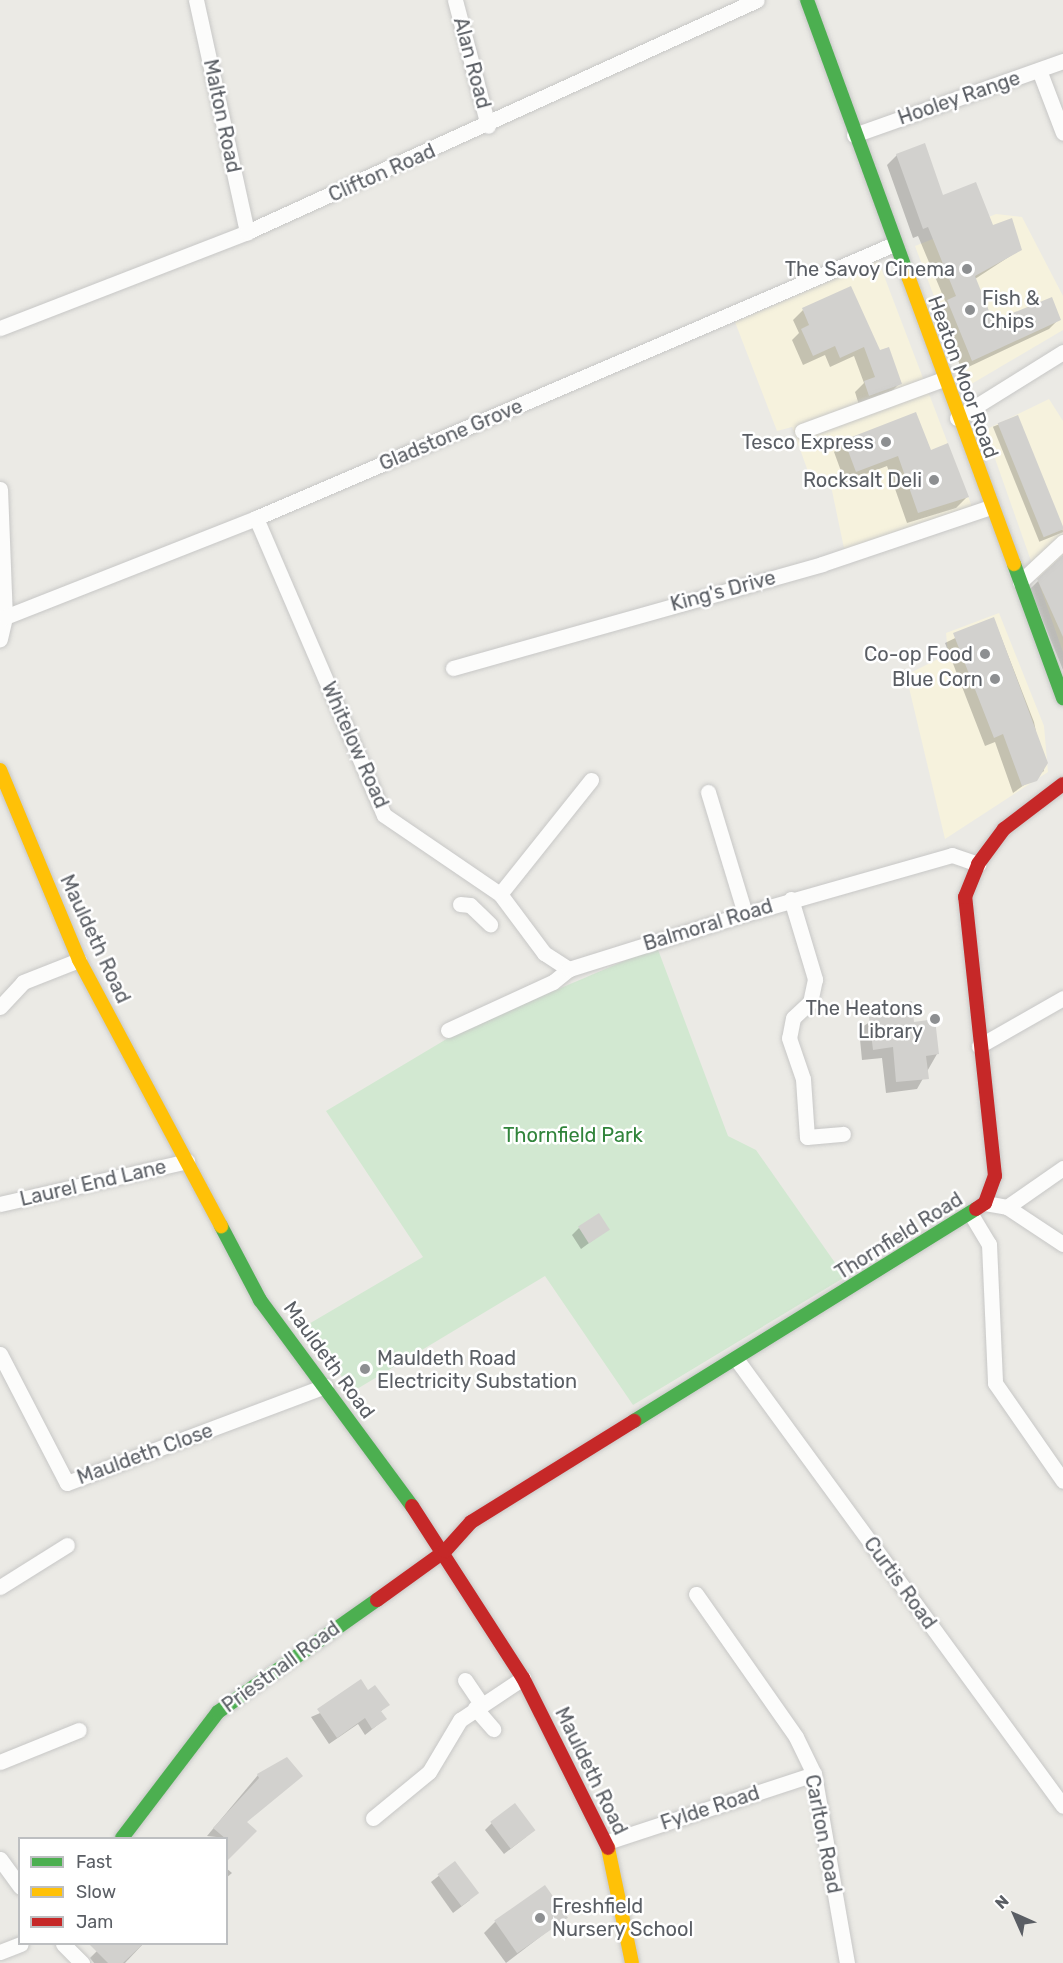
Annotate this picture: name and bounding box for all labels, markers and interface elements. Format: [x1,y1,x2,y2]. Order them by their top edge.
street label: Alan Road [448,15,496,111]
street label: Malton Road [198,57,246,175]
street label: Hooley Range [894,66,1024,130]
street label: Clifton Road [325,139,439,207]
place label: The Savoy Cinema [784,257,955,281]
marker: The Savoy Cinema [960,262,974,276]
place label: Fish & Chips [982,286,1040,333]
street label: Heaton Moor Road [922,292,1004,462]
marker: Fish & Chips [963,303,977,317]
street label: Gladstone Grove [376,394,526,476]
place label: Tesco Express [742,430,874,454]
marker: Tesco Express [879,435,893,449]
place label: Rocksalt Deli [803,468,922,492]
marker: Rocksalt Deli [927,473,941,487]
street label: King's Drive [668,565,778,617]
place label: Co-op Food [864,642,973,666]
marker: Co-op Food [978,647,992,661]
place label: Blue Corn [892,667,983,691]
marker: Blue Corn [988,672,1002,686]
street label: Whitelow Road [316,678,394,812]
street label: Mauldeth Road [55,871,135,1007]
street label: Balmoral Road [640,894,776,956]
place label: The Heatons Library [805,996,923,1043]
marker: The Heatons Library [928,1012,942,1026]
park label: Thornfield Park [503,1123,643,1147]
street label: Laurel End Lane [18,1155,168,1211]
street label: Thornfield Road [831,1187,967,1285]
street label: Mauldeth Road [278,1297,380,1423]
place label: Mauldeth Road Electricity Substation [377,1346,578,1393]
marker: Mauldeth Road Electricity Substation [358,1362,372,1376]
street label: Mauldeth Close [74,1418,216,1490]
street label: Curtis Road [859,1532,941,1634]
street label: Priestnall Road [217,1616,345,1718]
street label: Mauldeth Road [550,1703,632,1839]
street label: Carlton Road [800,1773,846,1895]
street label: Fylde Road [658,1781,762,1835]
legend [18,1837,228,1945]
text: Fast [76,1851,112,1873]
text: Slow [76,1881,116,1903]
north arrow [985,1885,1045,1945]
text: N [991,1891,1013,1913]
place label: Freshfield Nursery School [552,1894,694,1941]
text: Jam [76,1911,113,1933]
marker: Freshfield Nursery School [533,1911,547,1925]

